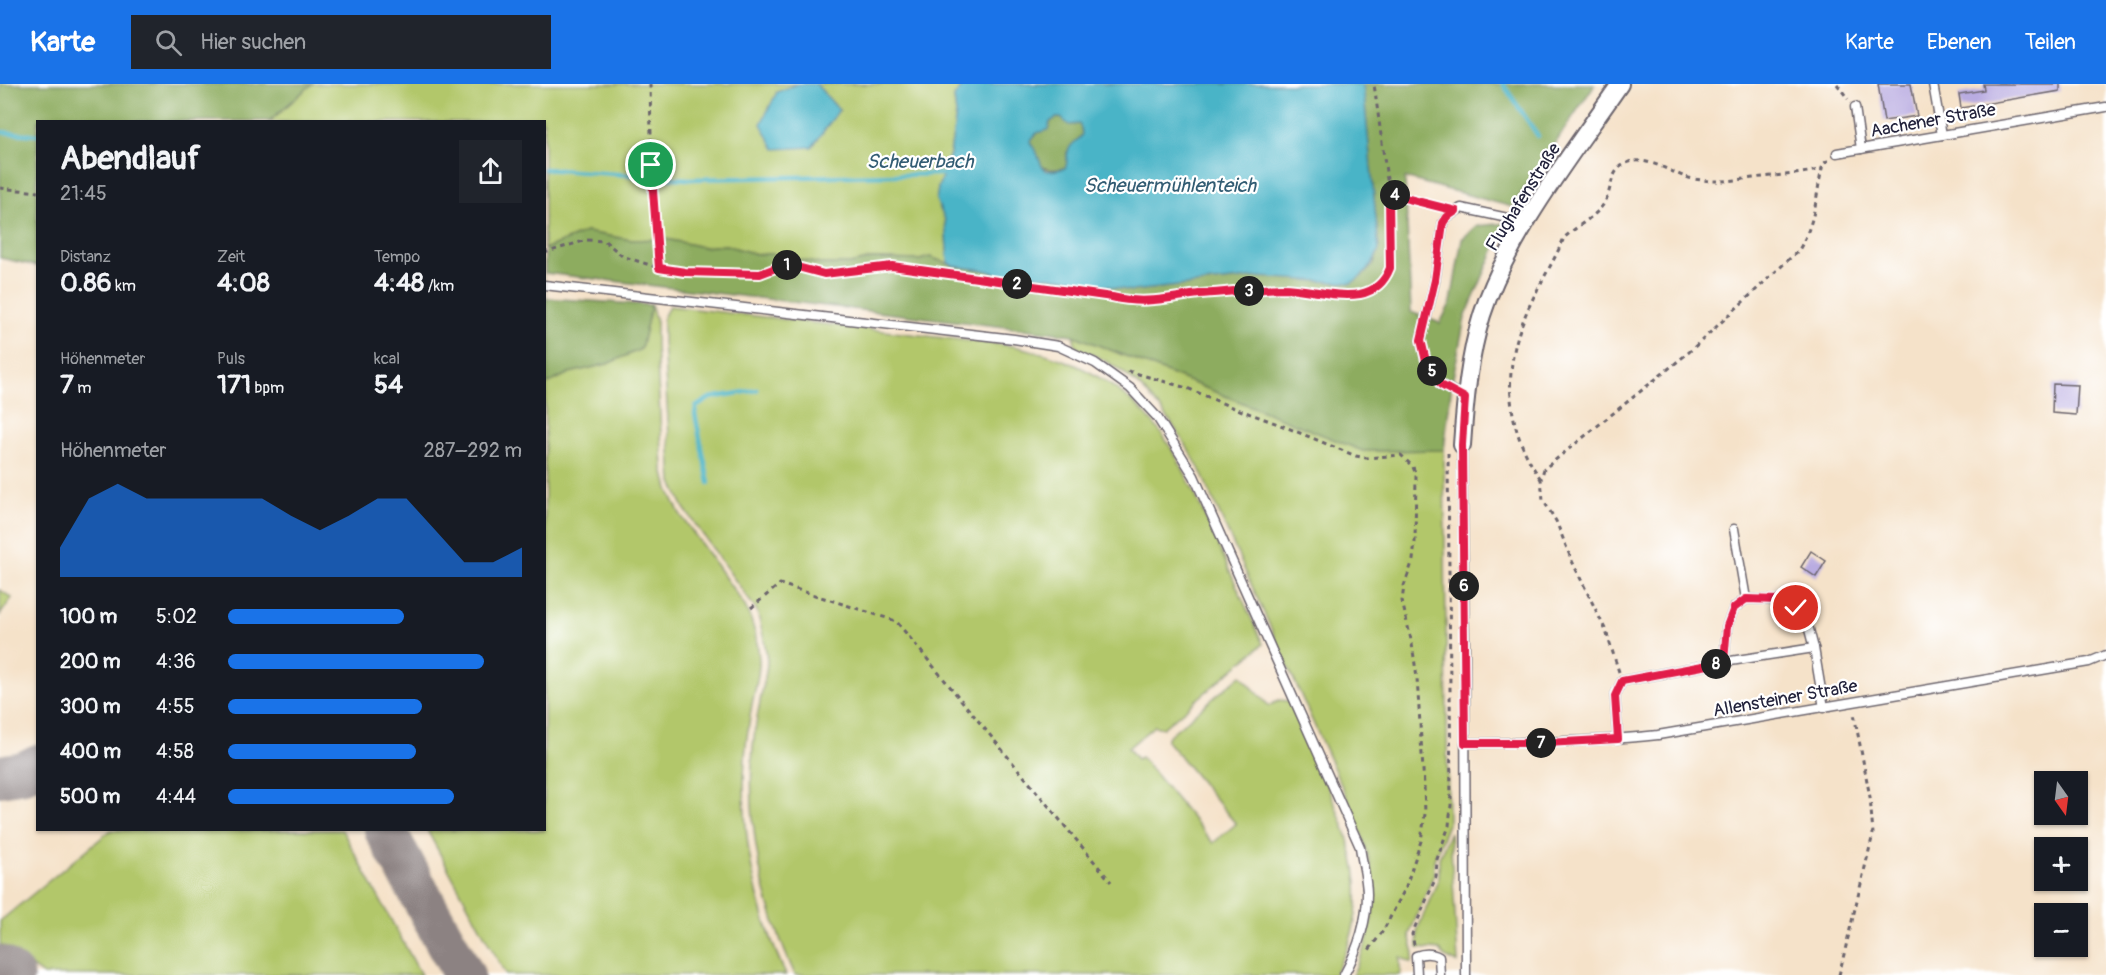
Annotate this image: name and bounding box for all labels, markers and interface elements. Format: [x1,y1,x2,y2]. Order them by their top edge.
search box [131,15,551,69]
text: Karte [30,25,95,60]
icon: search [152,26,185,59]
text: Hier suchen [200,28,306,56]
text: Karte [1845,29,1894,56]
text: Ebenen [1927,29,1992,56]
text: Teilen [2025,29,2076,56]
street label: Aachener Straße [1869,98,1998,143]
text: Abendlauf [60,138,201,179]
pin [625,139,676,190]
street label: Flughafenstraße [1481,139,1566,256]
button: share [459,140,522,203]
icon: arrive [634,148,667,181]
water label: Scheuerbach [867,149,975,174]
water label: Scheuermühlenteich [1084,173,1258,198]
pin: 4 [1380,180,1410,210]
text: 21:45 [60,181,107,206]
text: 4 [1390,185,1400,205]
text: Distanz [60,247,111,267]
text: Zeit [217,247,245,267]
text: Tempo [374,247,420,267]
pin: 1 [772,250,802,280]
text: 1 [784,255,790,275]
text: 0.86 [60,267,112,299]
text: 4:08 [217,267,270,299]
text: 4:48 [374,267,424,299]
pin: 2 [1002,269,1032,299]
text: 2 [1013,274,1021,294]
text: km [112,276,136,296]
text: /km [424,276,454,296]
pin: 3 [1234,276,1264,306]
text: 3 [1245,281,1253,301]
text: Höhenmeter [60,349,145,369]
text: Puls [217,349,245,369]
text: kcal [374,349,400,369]
pin: 5 [1417,356,1447,386]
text: 5 [1428,361,1436,381]
text: 7 [60,369,74,401]
text: 171 [217,369,251,401]
text: 54 [374,369,403,401]
text: m [74,378,91,398]
text: bpm [251,378,284,398]
text: Höhenmeter [60,438,166,463]
text: 287–292 m [424,438,522,463]
pin: 6 [1449,571,1479,601]
text: 6 [1459,576,1469,596]
pin [1770,582,1821,633]
icon: check [1779,591,1812,624]
text: 100 m [60,604,117,629]
text: 5:02 [156,604,197,629]
text: 200 m [60,649,121,674]
text: 4:36 [156,649,196,674]
pin: 8 [1701,649,1731,679]
text: 8 [1712,654,1720,674]
street label: Allensteiner Straße [1711,674,1859,723]
text: 300 m [60,694,121,719]
text: 4:55 [156,694,195,719]
pin: 7 [1526,728,1556,758]
text: 7 [1537,733,1545,753]
text: 400 m [60,739,121,764]
text: 4:58 [156,739,194,764]
north arrow [2034,771,2088,825]
map controls [2034,771,2088,957]
text: 500 m [60,784,120,809]
text: 4:44 [156,784,196,809]
button: + [2034,837,2088,891]
button: − [2034,903,2088,957]

